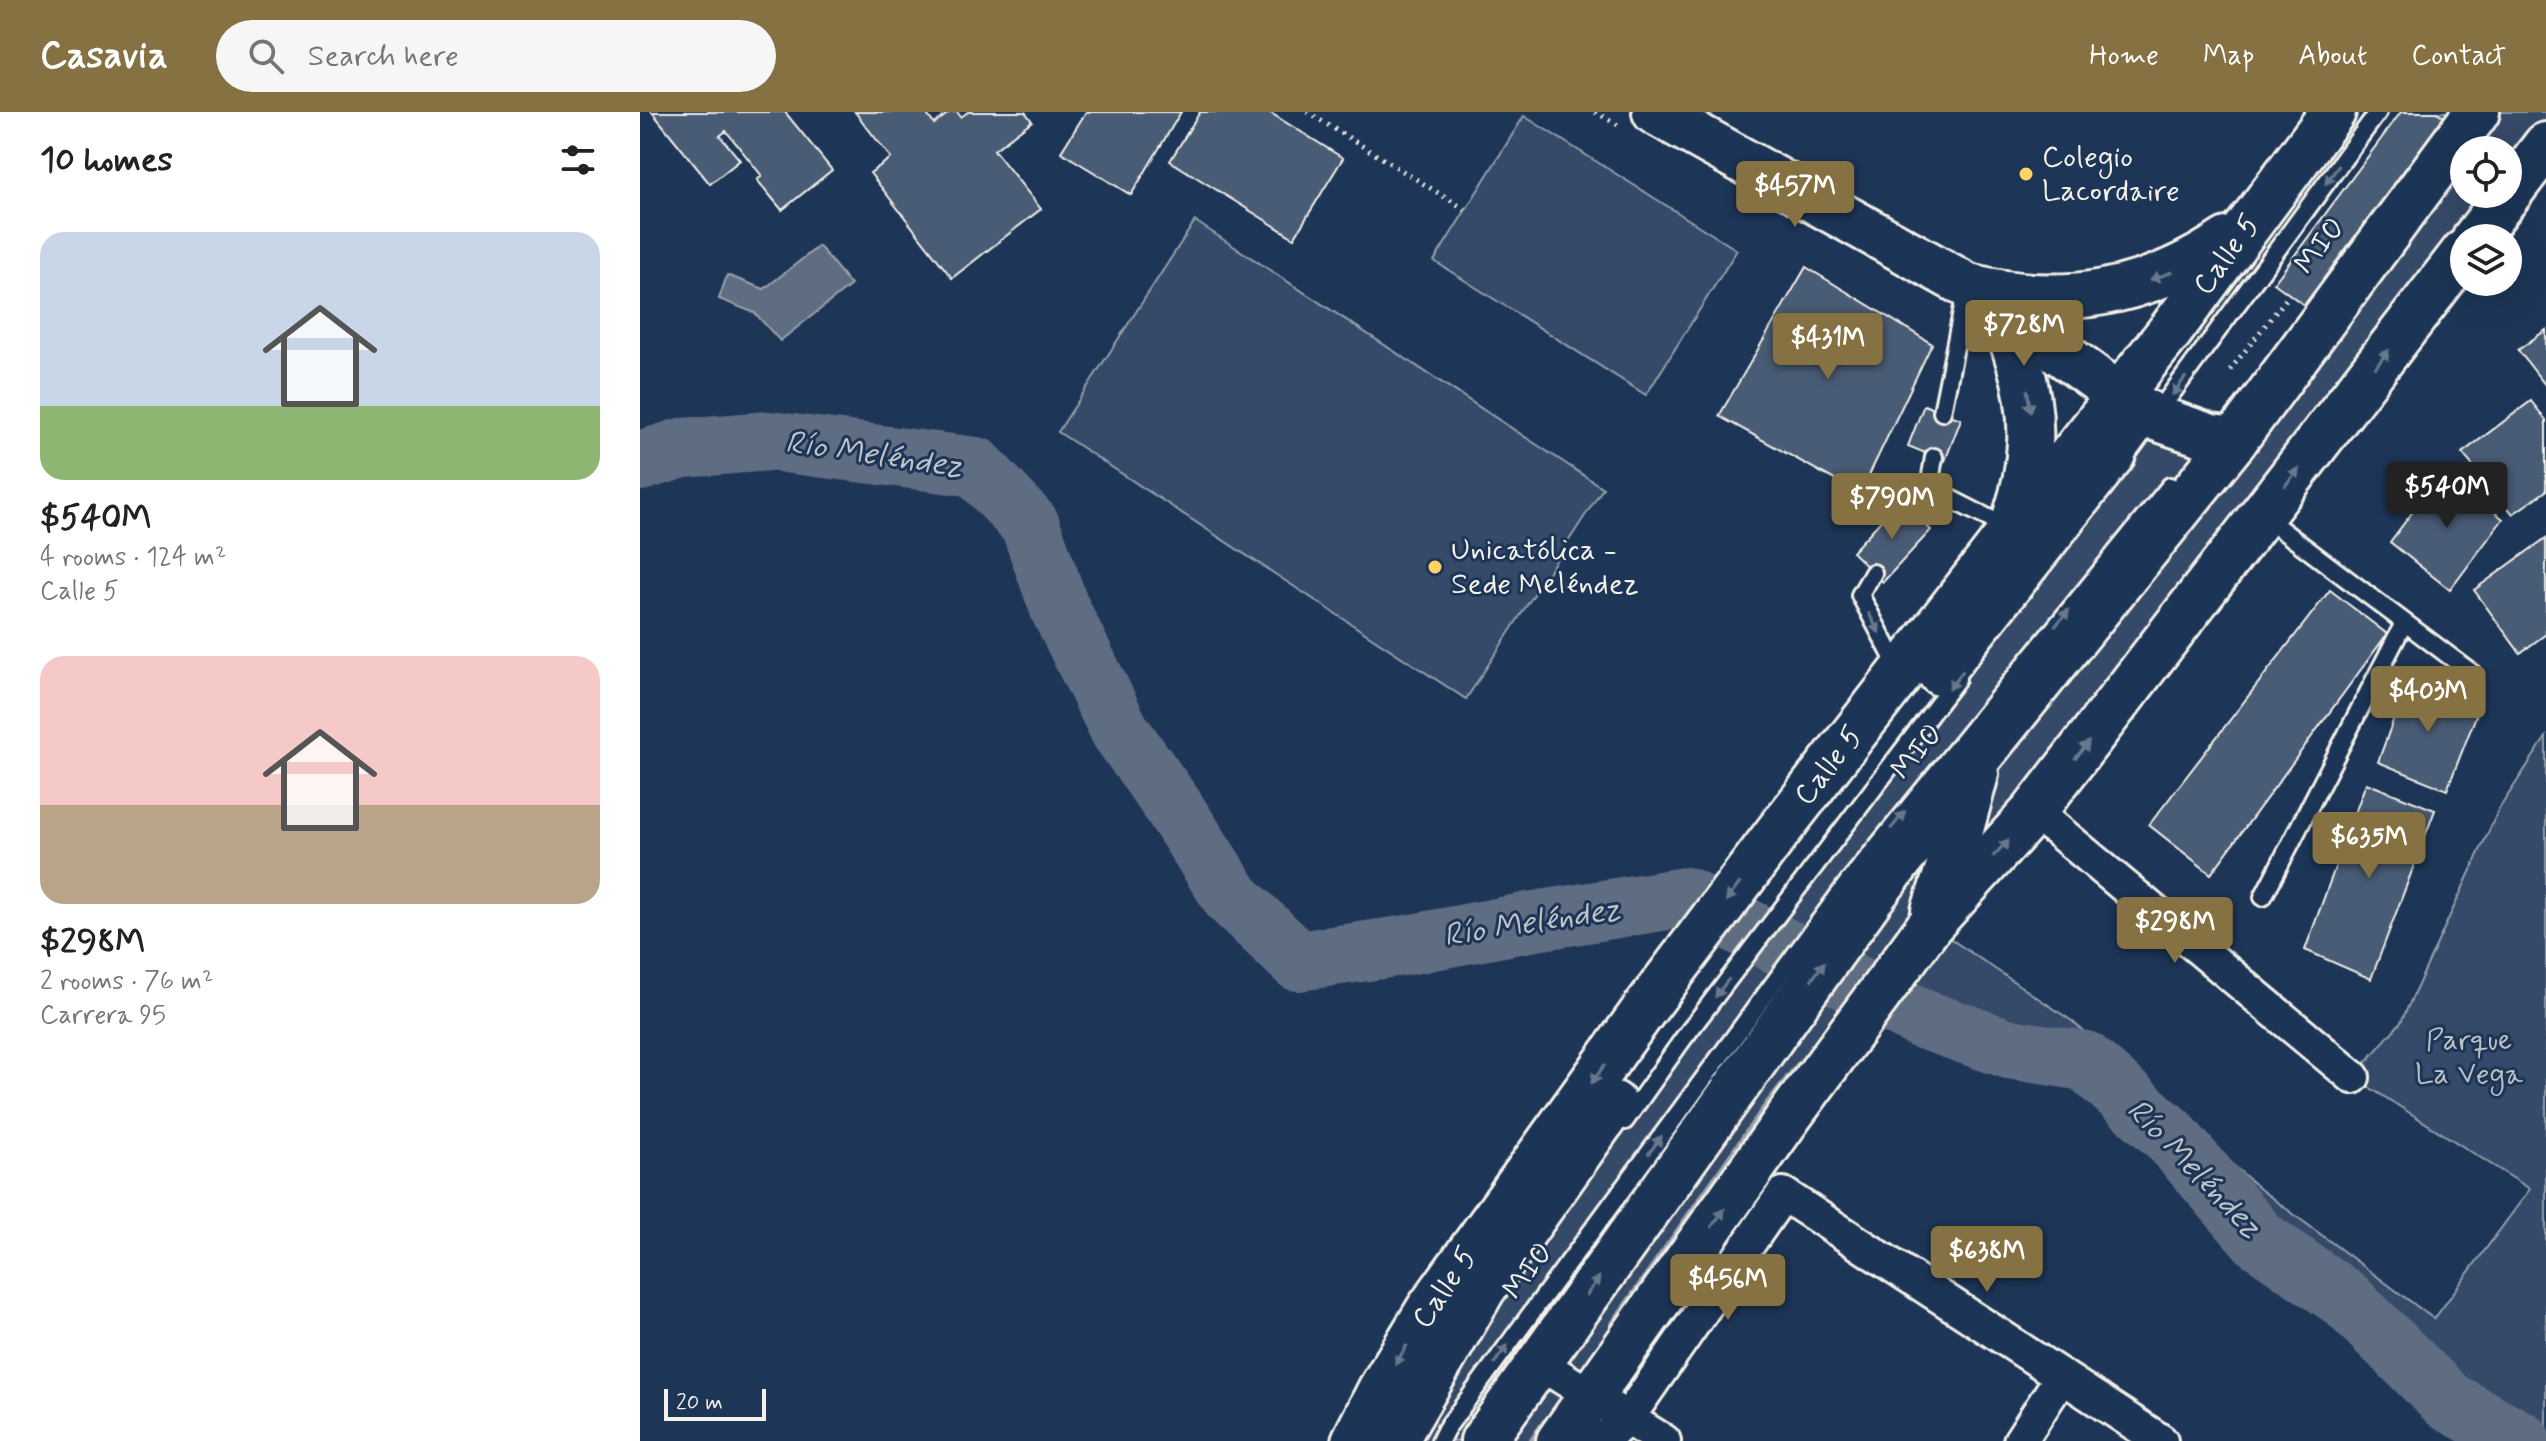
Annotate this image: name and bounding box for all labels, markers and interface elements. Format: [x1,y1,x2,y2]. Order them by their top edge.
search box [216,20,776,92]
text: Casavia [40,32,168,81]
icon: search [244,34,288,78]
text: Search here [308,37,459,76]
text: Home [2089,38,2159,75]
text: Map [2203,38,2254,75]
text: About [2298,38,2367,75]
text: Contact [2411,38,2506,75]
map controls [2450,136,2522,296]
button: locate [2450,136,2522,208]
text: 10 homes [40,138,173,183]
icon: filters [556,138,600,182]
place label: Colegio Lacordaire [2042,138,2180,211]
pin: $457M [1739,161,1851,229]
one-way arrow [2324,164,2340,186]
marker: Colegio Lacordaire [2017,165,2035,183]
text: $457M [1754,170,1836,204]
street label: Calle 5 [2185,207,2269,303]
street label: MIO [2286,210,2354,282]
button: layers [2450,224,2522,296]
one-way arrow [2149,270,2173,283]
icon: home [248,284,392,428]
pin: $728M [1968,300,2080,368]
text: $728M [1983,309,2065,343]
pin: $431M [1772,313,1884,381]
text: $431M [1791,322,1865,356]
one-way arrow [2374,349,2390,369]
one-way arrow [2172,375,2187,396]
one-way arrow [2023,389,2036,414]
water label: Río Meléndez [783,422,965,488]
pin: $540M [2391,462,2503,530]
one-way arrow [2283,467,2300,487]
text: $540M [2404,471,2490,505]
pin: $790M [1836,473,1948,541]
text: $790M [1849,482,1935,516]
text: $540M [40,496,151,541]
place label: Unicatólica - Sede Meléndez [1451,531,1639,604]
text: 4 rooms · 124 m² [40,541,226,575]
marker: Unicatólica - Sede Meléndez [1426,558,1444,576]
text: Calle 5 [40,575,119,609]
one-way arrow [2053,608,2069,628]
one-way arrow [1868,611,1881,634]
pin: $403M [2372,666,2484,734]
one-way arrow [1948,670,1964,691]
text: $403M [2389,675,2467,709]
icon: home [248,708,392,852]
street label: MIO [1882,716,1952,788]
street label: Calle 5 [1786,718,1872,814]
one-way arrow [2074,740,2090,760]
one-way arrow [1889,811,1906,831]
pin: $635M [2313,812,2425,880]
text: $635M [2331,821,2407,855]
one-way arrow [1992,838,2010,857]
one-way arrow [1725,881,1741,902]
water label: Río Meléndez [1441,888,1623,958]
pin: $298M [2119,897,2231,965]
text: $298M [2135,906,2215,940]
text: $298M [40,920,145,965]
one-way arrow [1810,960,1826,981]
text: 2 rooms · 76 m² [40,965,213,999]
one-way arrow [1714,978,1730,998]
text: Carrera 95 [40,999,166,1033]
park label: Parque La Vega [2415,1021,2524,1096]
one-way arrow [1591,1063,1606,1084]
water label: Río Meléndez [2117,1090,2271,1248]
one-way arrow [1647,1135,1663,1155]
one-way arrow [1709,1207,1725,1228]
pin: $638M [1931,1226,2043,1294]
street label: MIO [1494,1235,1562,1307]
text: $638M [1949,1235,2025,1269]
street label: Calle 5 [1403,1240,1487,1336]
pin: $456M [1672,1254,1784,1322]
text: $456M [1688,1263,1768,1297]
one-way arrow [1585,1275,1601,1297]
one-way arrow [1394,1344,1408,1366]
one-way arrow [1493,1344,1508,1365]
scale bar [664,1385,766,1421]
text: 20 m [676,1389,723,1417]

